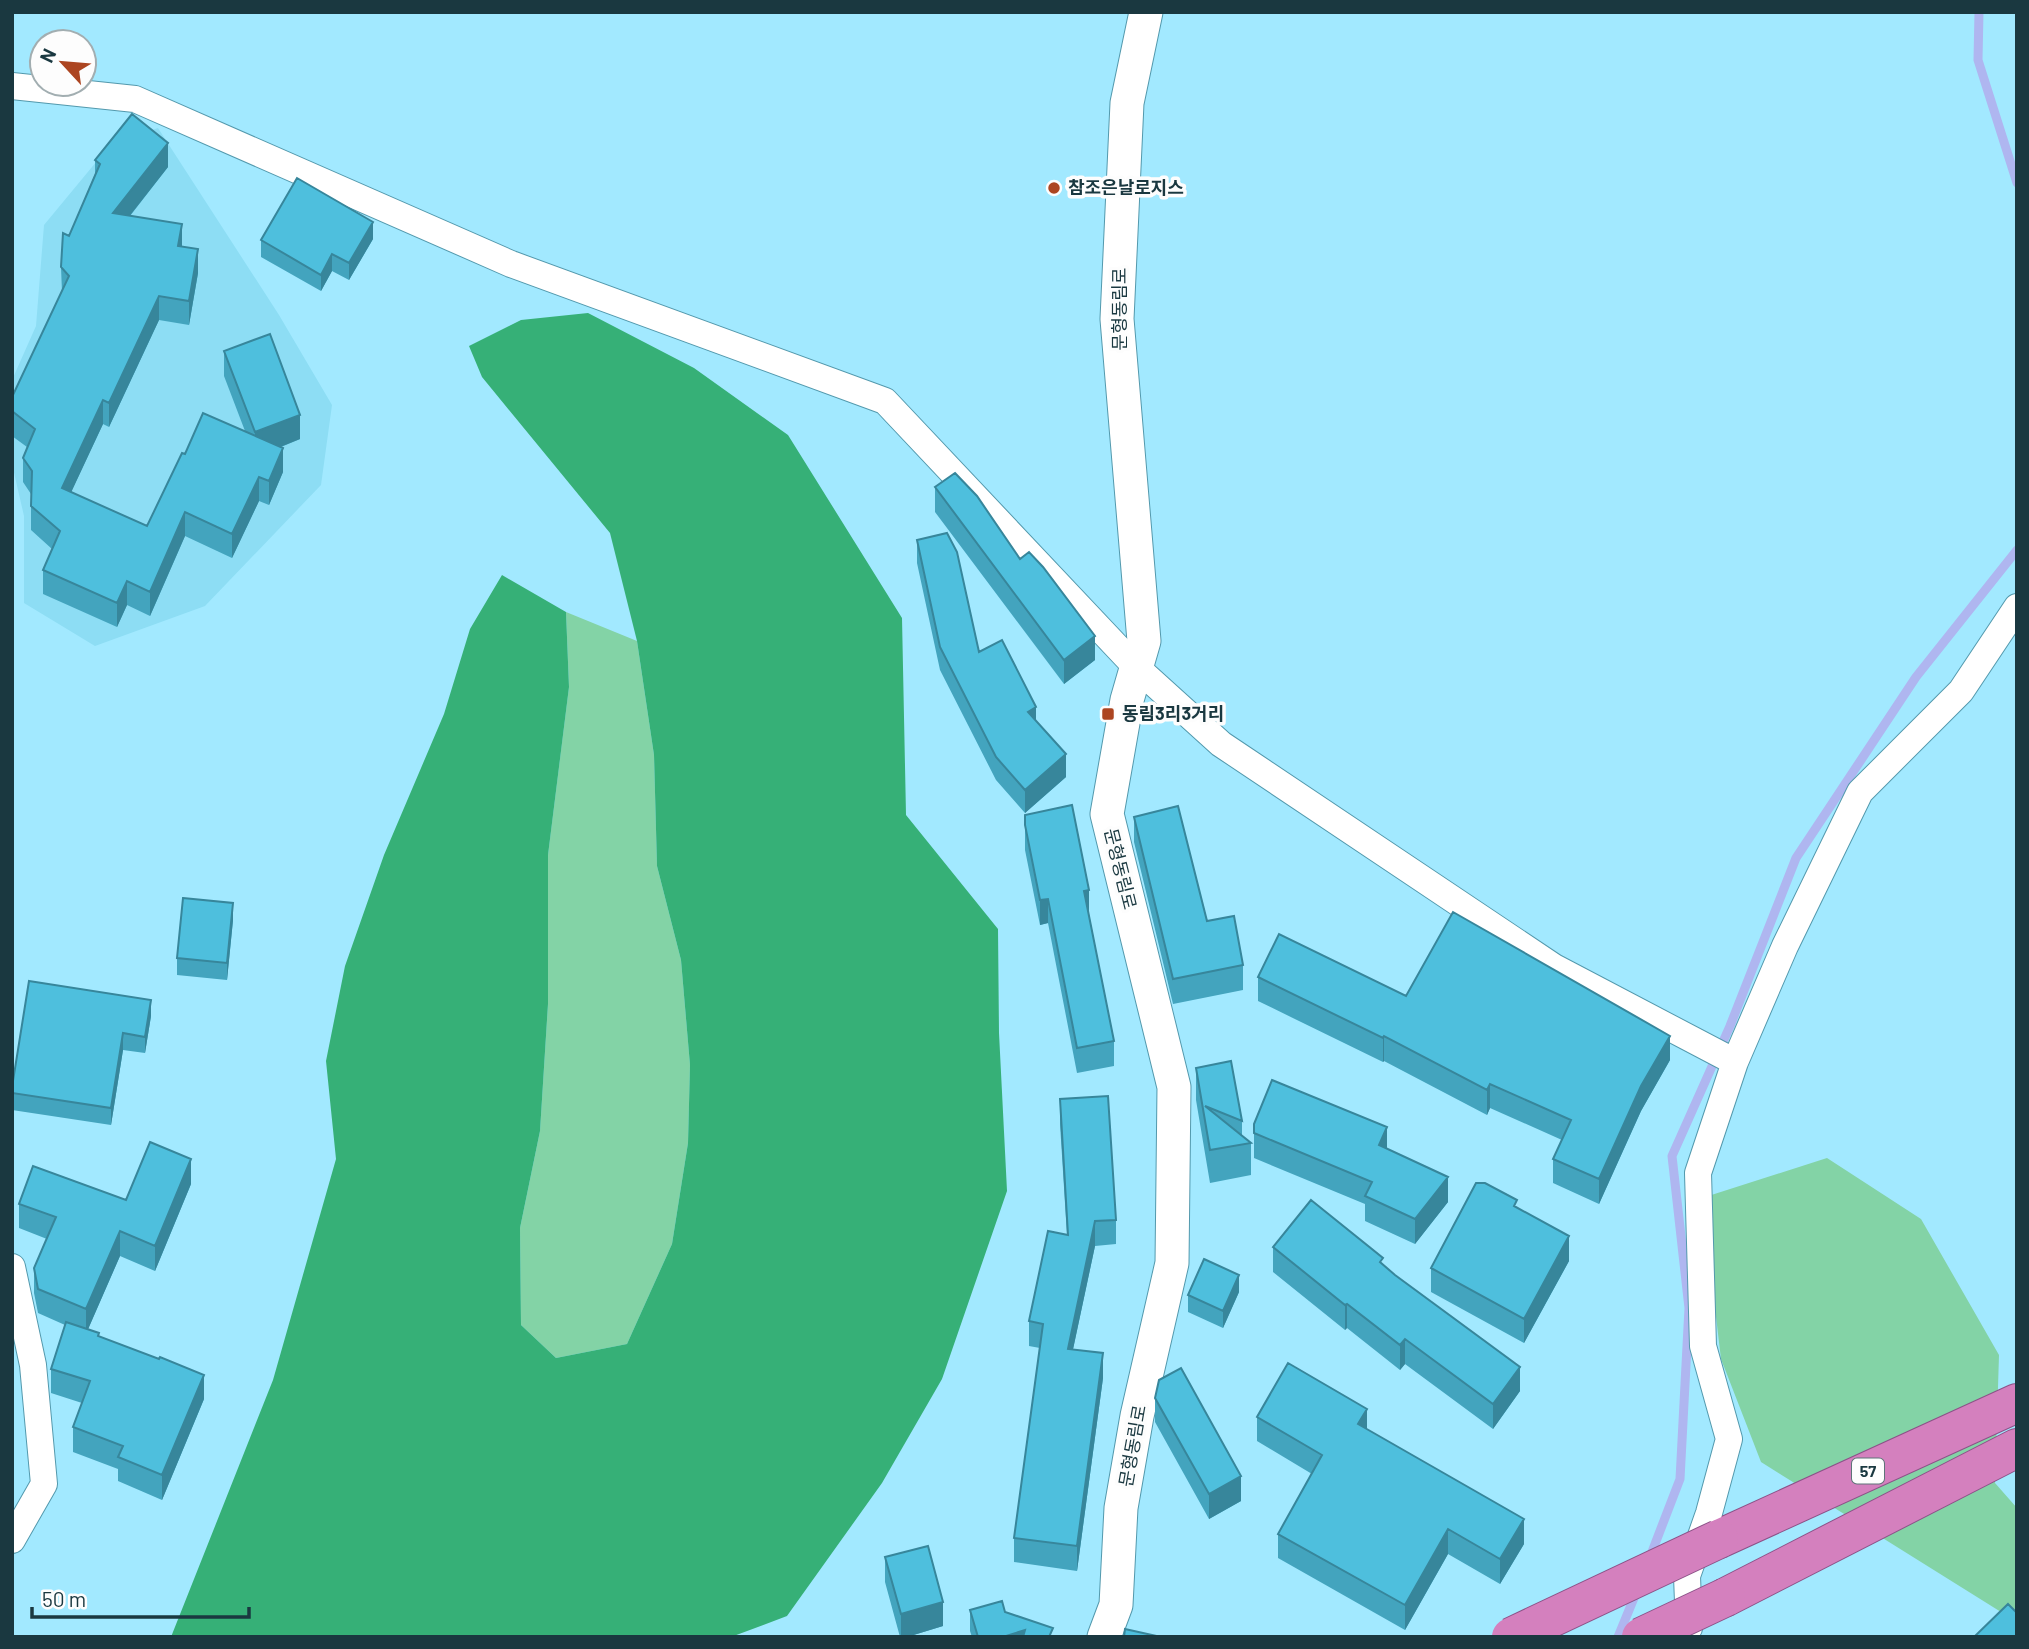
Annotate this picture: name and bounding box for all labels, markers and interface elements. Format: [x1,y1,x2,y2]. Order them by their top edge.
north arrow [28,28,98,98]
text: N [34,45,60,66]
place label: 참조은날로지스 [1068,176,1184,198]
marker: 참조은날로지스 [1046,180,1062,196]
street label: 문형동림로 [1108,268,1130,350]
place label: 동림3리3거리 [1122,702,1224,724]
marker: 동림3리3거리 [1100,706,1116,722]
street label: 문형동림로 [1100,826,1142,912]
street label: 문형동림로 [1114,1403,1150,1489]
road number: 57 [1852,1458,1884,1484]
scale bar [32,1576,248,1620]
text: 50 m [42,1586,86,1611]

